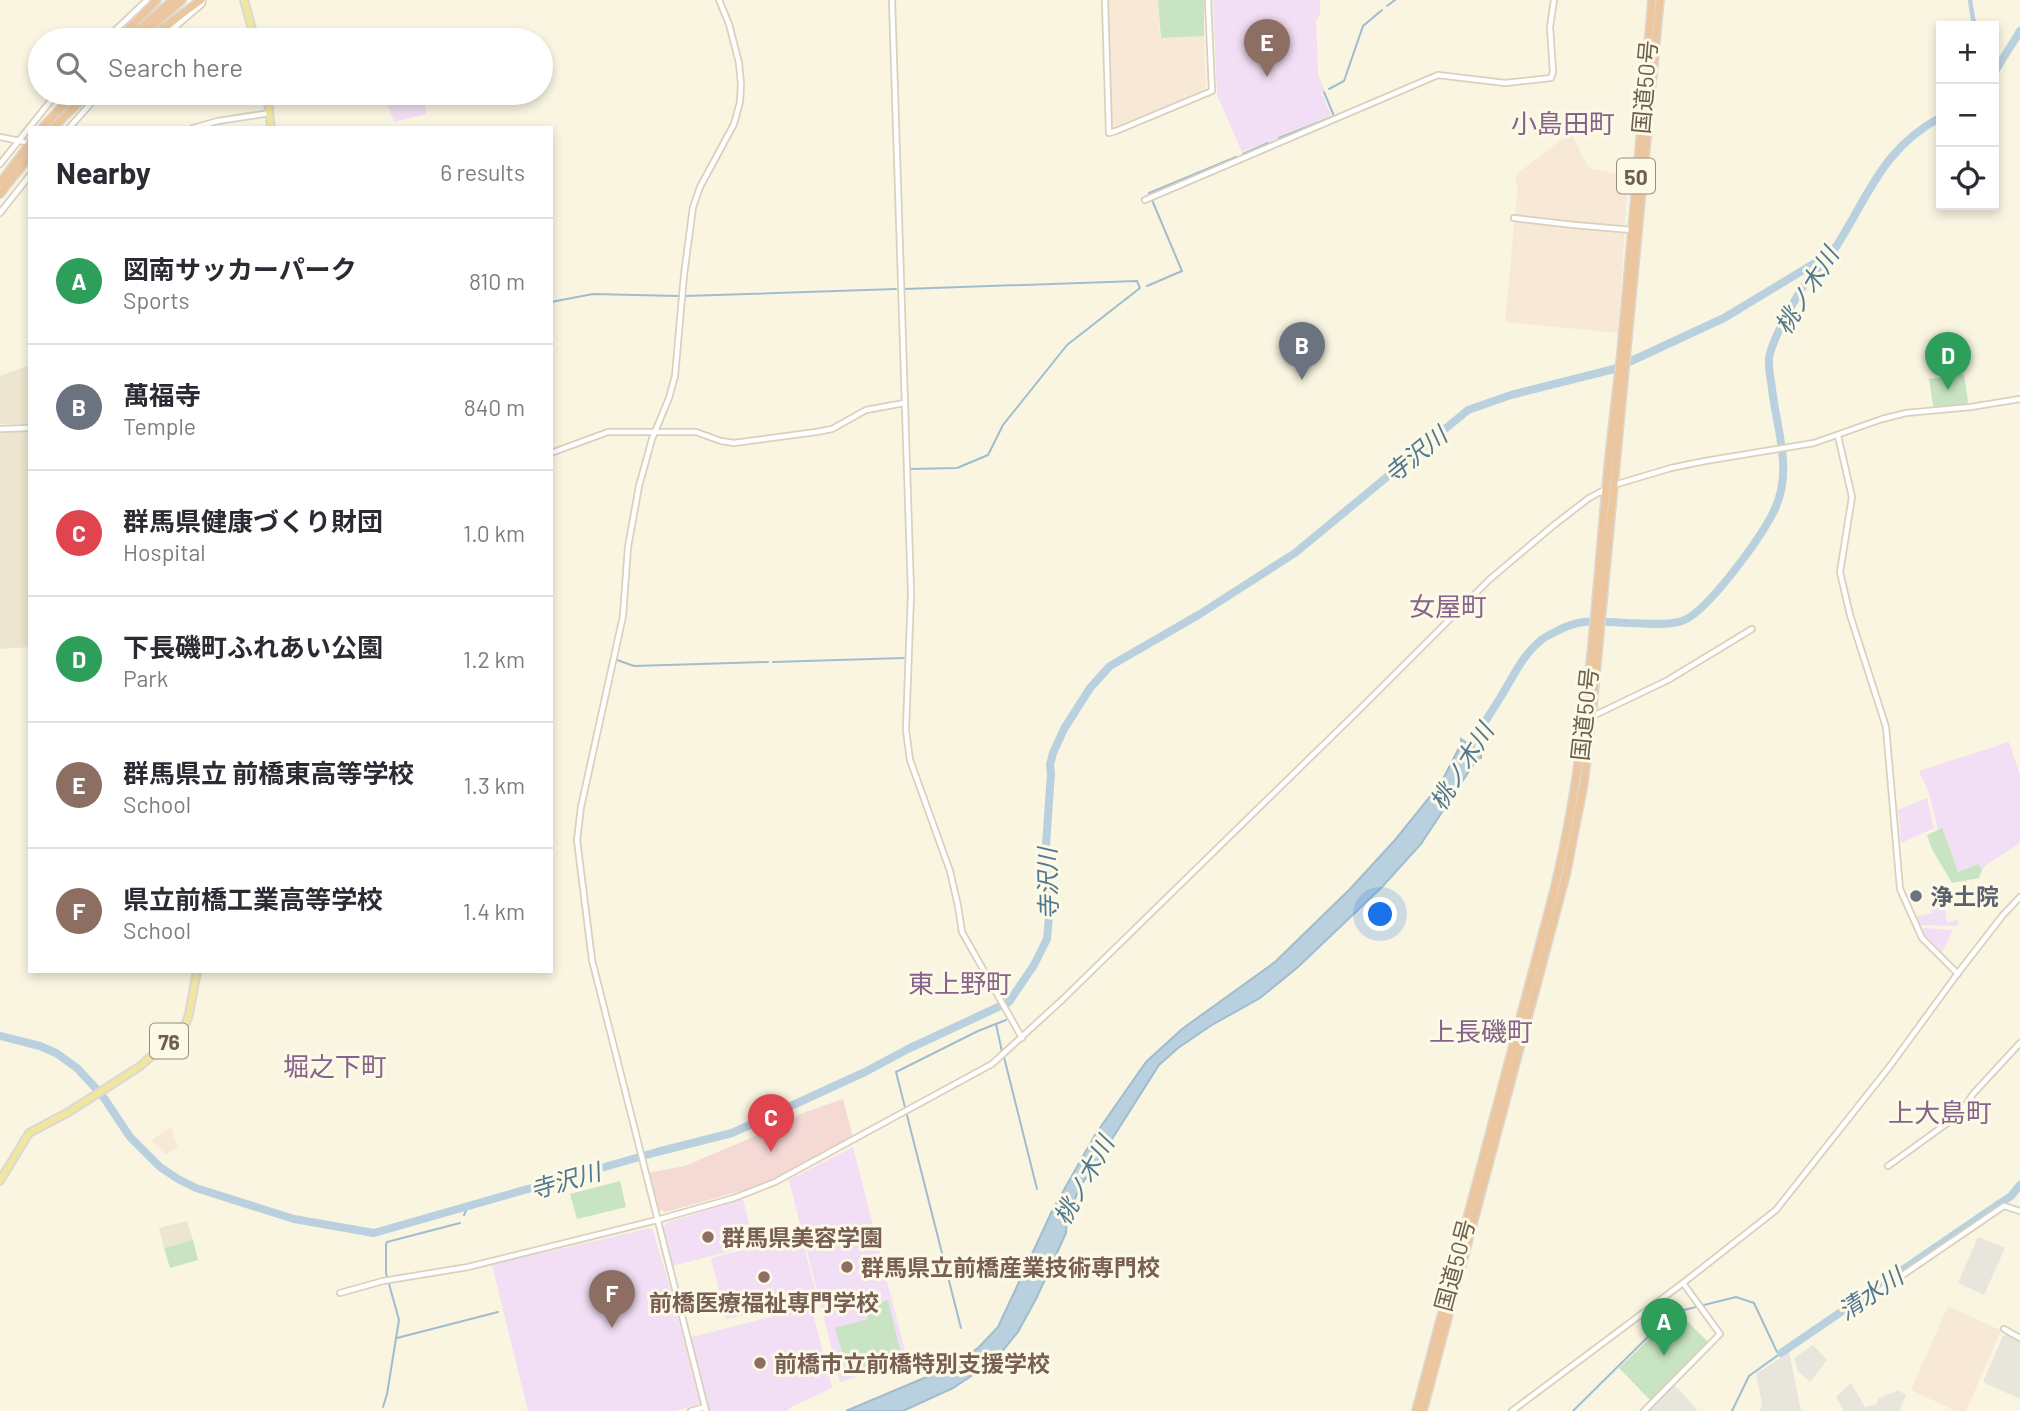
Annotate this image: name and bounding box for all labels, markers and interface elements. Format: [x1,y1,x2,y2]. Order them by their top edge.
pin: E [1244,19,1290,77]
map controls [1936,21,1999,210]
button: + [1936,21,1999,84]
search box [28,28,553,105]
street label: 国道50号 [1626,39,1662,135]
icon: search [52,48,90,86]
text: Search here [108,51,243,82]
button: − [1936,84,1999,147]
district label: 小島田町 [1511,107,1615,138]
button: locate [1936,147,1999,210]
text: Nearby [56,154,151,190]
text: 6 results [440,158,525,186]
road number: 50 [1617,158,1655,194]
water label: 桃ノ木川 [1768,239,1845,338]
text: 図南サッカーパーク [123,253,357,284]
text: A [71,267,87,295]
text: 810 m [469,267,525,295]
text: Sports [123,286,190,314]
pin: B [1279,322,1325,380]
pin: D [1925,332,1971,390]
text: 萬福寺 [123,379,201,410]
text: B [72,393,86,421]
text: 840 m [464,393,525,421]
text: Temple [123,412,196,440]
water label: 寺沢川 [1378,418,1454,488]
text: 群馬県健康づくり財団 [123,505,383,536]
text: C [72,519,86,547]
text: 1.0 km [463,519,525,547]
text: Hospital [123,538,206,566]
district label: 女屋町 [1409,590,1487,621]
text: 下長磯町ふれあい公園 [123,631,383,662]
text: D [72,645,86,673]
text: 1.2 km [463,645,525,673]
text: Park [123,664,168,692]
street label: 国道50号 [1565,666,1603,762]
water label: 桃ノ木川 [1423,715,1500,814]
text: 群馬県立 前橋東高等学校 [123,757,414,788]
text: E [72,771,86,799]
text: 1.3 km [464,771,525,799]
text: School [123,790,191,818]
water label: 寺沢川 [1032,845,1062,920]
place label: 浄土院 [1930,882,1999,910]
text: 県立前橋工業高等学校 [123,883,383,914]
marker: 浄土院 [1908,888,1924,904]
text: F [73,897,85,925]
text: 1.4 km [463,897,525,925]
your location [1363,897,1397,931]
text: School [123,916,191,944]
district label: 東上野町 [908,967,1012,998]
district label: 上長磯町 [1429,1015,1533,1046]
road number: 76 [150,1024,188,1058]
district label: 堀之下町 [283,1050,387,1081]
pin: C [748,1094,794,1152]
district label: 上大島町 [1888,1096,1992,1127]
water label: 桃ノ木川 [1047,1128,1120,1229]
water label: 寺沢川 [526,1155,606,1204]
street label: 国道50号 [1428,1216,1480,1314]
place label: 群馬県美容学園 [722,1223,883,1251]
marker: 群馬県美容学園 [700,1229,716,1245]
place label: 群馬県立前橋産業技術専門校 [861,1253,1160,1281]
marker: 群馬県立前橋産業技術専門校 [839,1259,855,1275]
water label: 清水川 [1832,1259,1910,1325]
marker: 前橋医療福祉専門学校 [756,1269,772,1285]
pin: F [589,1270,635,1328]
place label: 前橋医療福祉専門学校 [649,1288,879,1316]
pin: A [1641,1298,1687,1356]
place label: 前橋市立前橋特別支援学校 [774,1349,1050,1377]
marker: 前橋市立前橋特別支援学校 [752,1355,768,1371]

